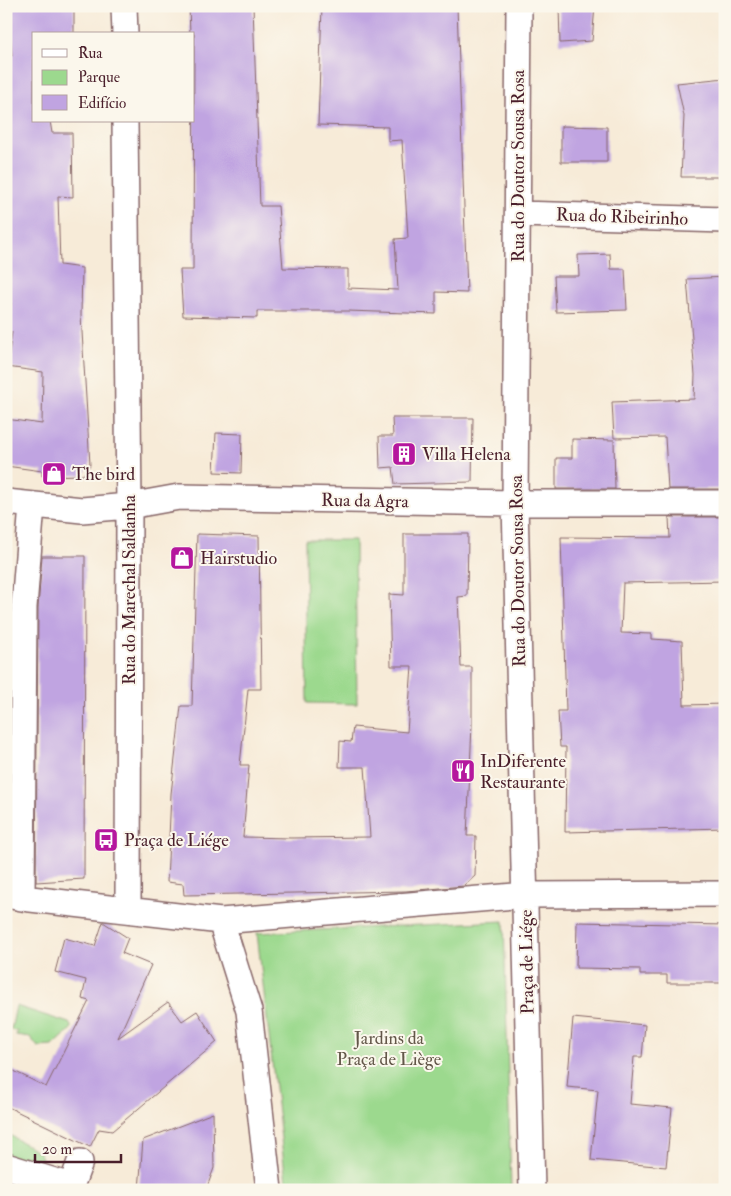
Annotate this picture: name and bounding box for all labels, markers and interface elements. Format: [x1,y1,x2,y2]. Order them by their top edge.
legend [32,32,195,122]
text: Rua [78,44,103,63]
text: Parque [78,68,120,87]
street label: Rua do Doutor Sousa Rosa [507,69,530,262]
text: Edifício [78,94,126,113]
street label: Rua do Ribeirinho [556,203,689,231]
building icon: Villa Helena [391,441,417,467]
place label: Villa Helena [422,443,511,466]
shop icon: The bird [41,461,67,487]
place label: The bird [72,463,135,486]
street label: Rua do Doutor Sousa Rosa [505,474,531,667]
street label: Rua da Agra [321,489,410,513]
street label: Rua do Marechal Saldanha [118,494,141,685]
shop icon: Hairstudio [169,545,195,571]
place label: Hairstudio [200,547,278,570]
place label: InDiferente Restaurante [480,750,566,794]
restaurant icon: InDiferente Restaurante [450,758,476,784]
bus stop icon: Praça de Liége [93,827,119,853]
place label: Praça de Liége [124,829,229,852]
street label: Praça de Liége [515,909,539,1015]
park label: Jardins da Praça de Liège [337,1027,442,1071]
scale bar [35,1131,121,1163]
text: 20 m [42,1140,72,1159]

